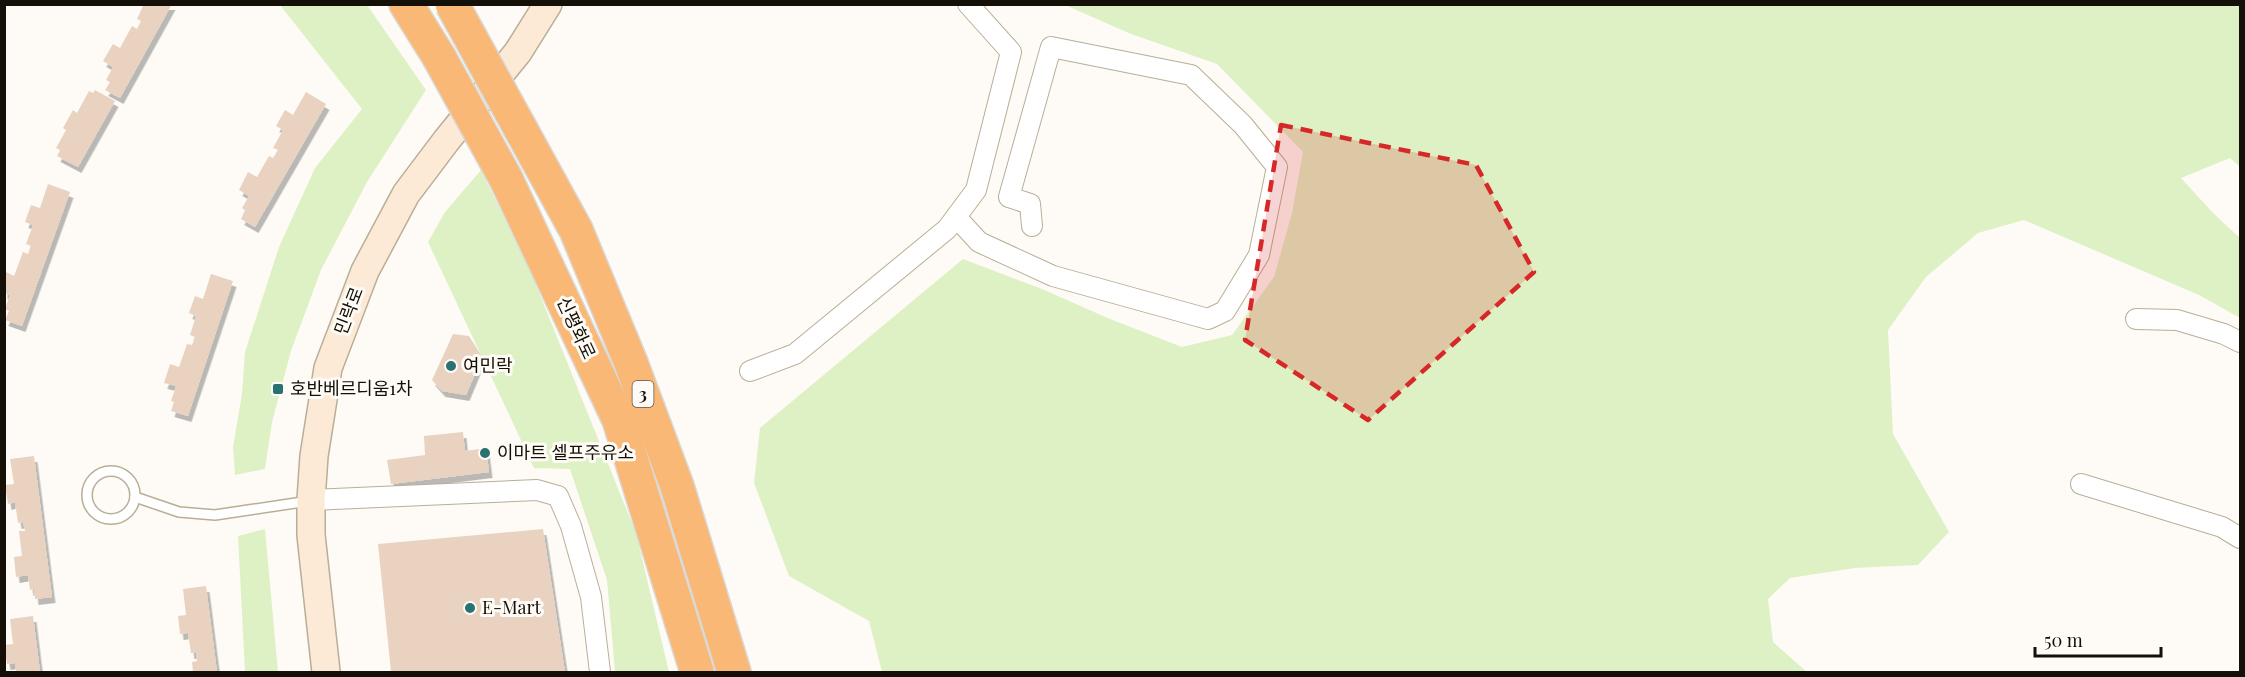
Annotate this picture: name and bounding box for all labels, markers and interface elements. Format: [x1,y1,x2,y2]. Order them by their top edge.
street label: 민락로 [328,283,368,338]
street label: 신평화로 [552,292,602,363]
place label: 여민락 [463,353,513,377]
marker: 여민락 [444,359,458,373]
place label: 호반베르디움1차 [290,376,413,400]
road number: 3 [632,381,654,407]
marker: 호반베르디움1차 [271,382,285,396]
place label: 이마트 셀프주유소 [497,440,634,464]
marker: 이마트 셀프주유소 [478,446,492,460]
place label: E-Mart [482,595,542,619]
marker: E-Mart [463,601,477,615]
scale bar [2035,620,2161,658]
text: 50 m [2044,628,2083,652]

